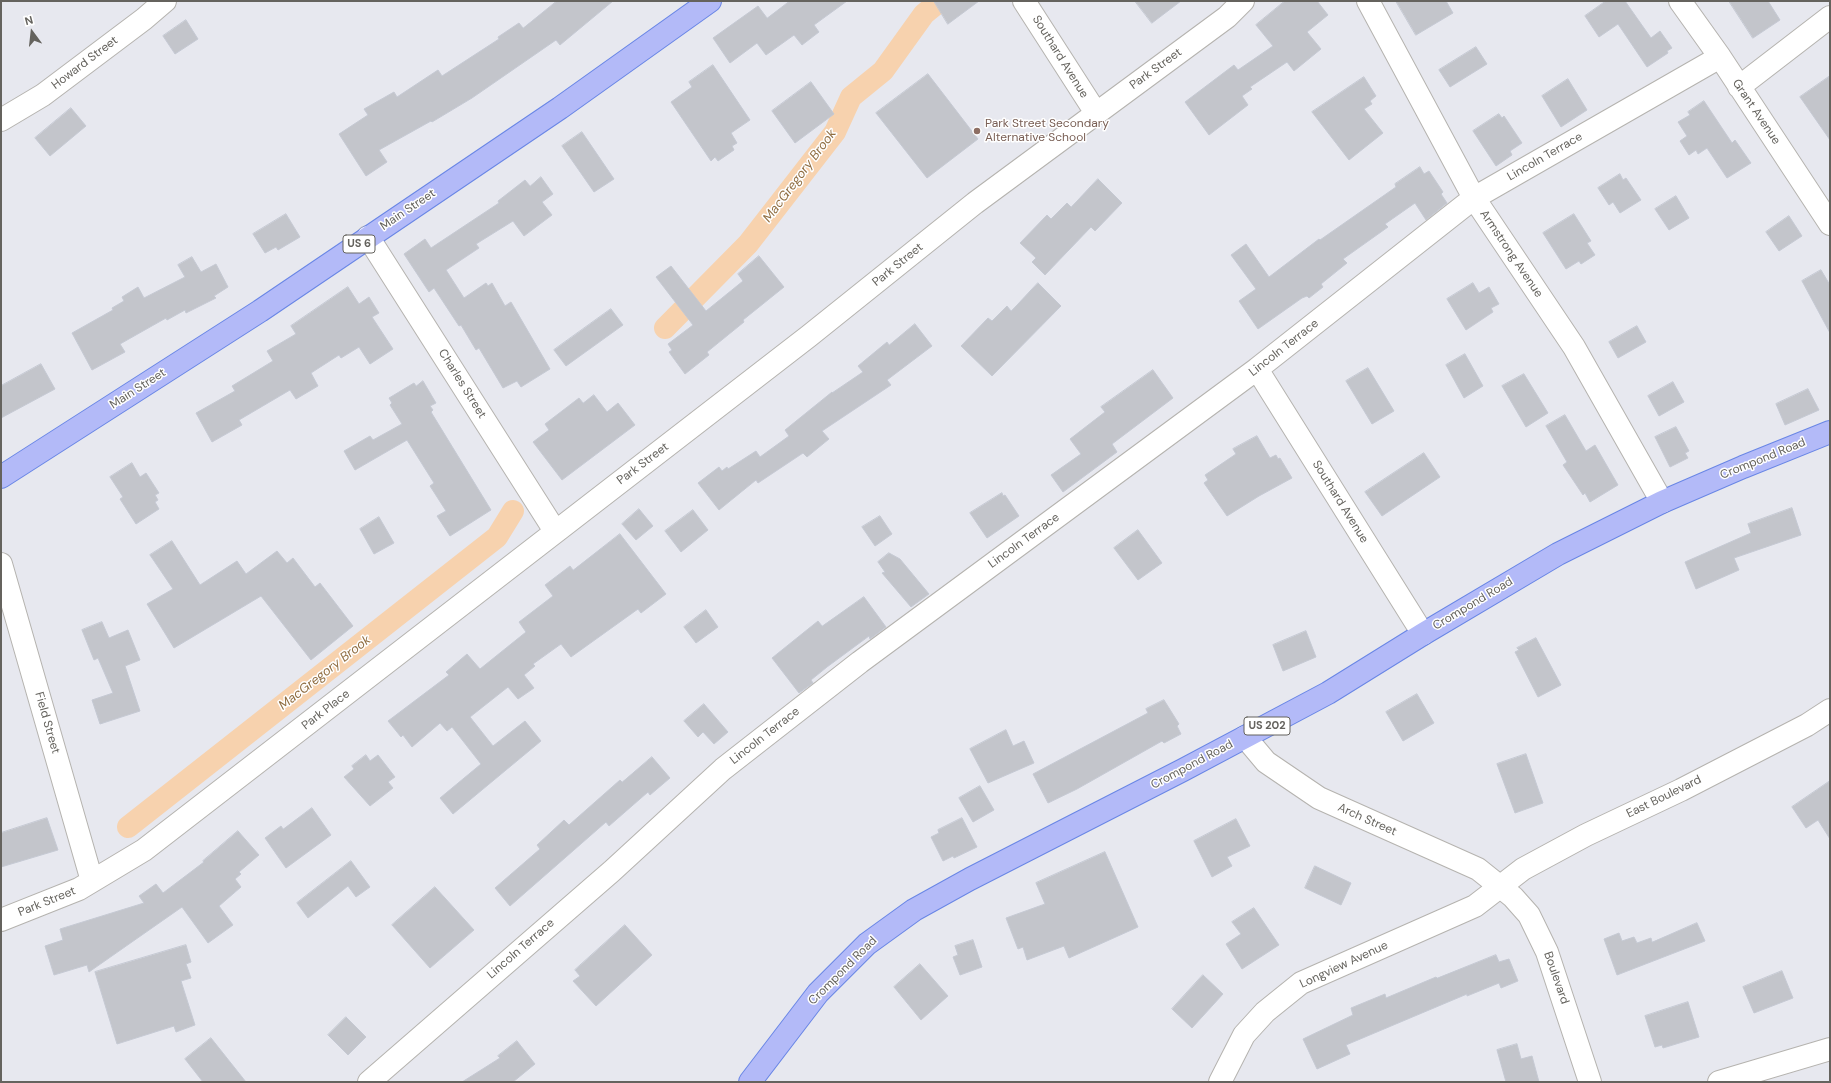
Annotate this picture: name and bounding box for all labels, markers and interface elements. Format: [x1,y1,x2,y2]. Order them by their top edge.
north arrow [12,12,52,52]
text: N [23,13,35,28]
street label: Southard Avenue [1029,13,1091,101]
street label: Howard Street [49,33,121,93]
street label: Park Street [1127,45,1185,93]
street label: Grant Avenue [1729,77,1783,147]
place label: Park Street Secondary Alternative School [985,117,1109,145]
water label: MacGregory Brook [760,126,840,226]
marker: Park Street Secondary Alternative School [972,126,982,136]
street label: Lincoln Terrace [1505,130,1585,184]
street label: Main Street [378,186,438,234]
street label: Armstrong Avenue [1476,208,1546,300]
road number: US 6 [343,235,375,253]
street label: Park Street [870,240,926,290]
street label: Lincoln Terrace [1246,316,1322,380]
street label: Charles Street [435,347,489,421]
street label: Main Street [107,366,169,412]
street label: Crompond Road [1718,435,1808,483]
street label: Park Street [614,440,672,488]
street label: Southard Avenue [1309,458,1371,546]
street label: Lincoln Terrace [986,510,1062,572]
street label: Crompond Road [1430,574,1516,634]
water label: MacGregory Brook [276,632,374,714]
street label: Park Place [299,687,353,733]
street label: Field Street [31,690,63,756]
street label: Lincoln Terrace [727,704,803,768]
road number: US 202 [1244,717,1290,735]
street label: Crompond Road [1149,737,1235,793]
street label: East Boulevard [1624,773,1704,821]
street label: Arch Street [1335,801,1399,839]
street label: Park Street [16,884,78,920]
street label: Lincoln Terrace [484,916,558,982]
street label: Crompond Road [806,934,880,1008]
street label: Longview Avenue [1298,938,1390,992]
street label: Boulevard [1540,950,1572,1006]

